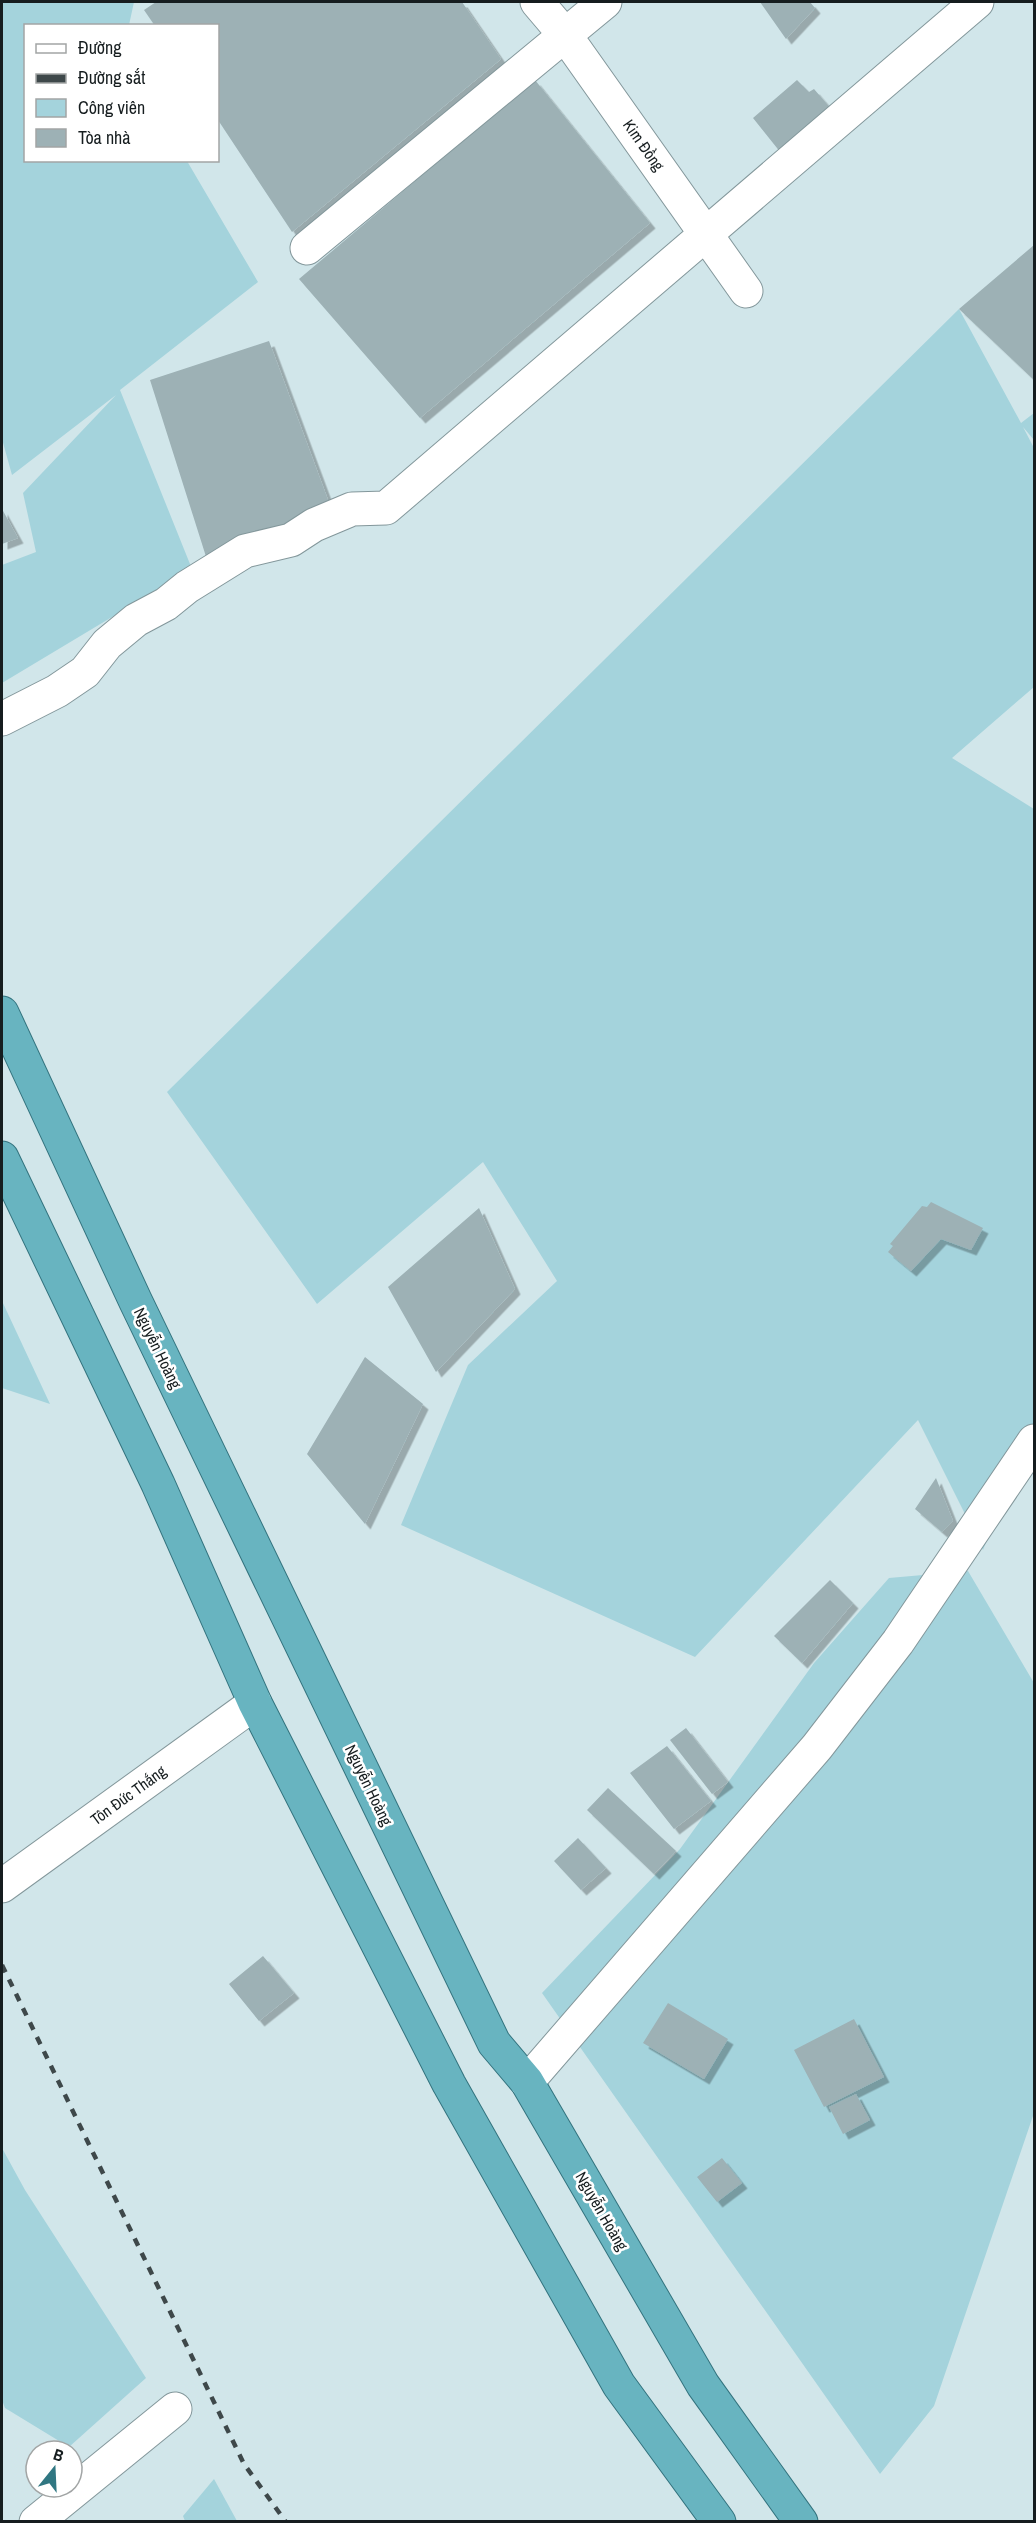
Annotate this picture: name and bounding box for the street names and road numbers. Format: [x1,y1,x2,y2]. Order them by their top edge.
street label: Kim Đồng [618,115,670,176]
street label: Nguyễn Hoàng [129,1304,187,1393]
street label: Nguyễn Hoàng [340,1741,398,1830]
street label: Tôn Đức Thắng [86,1760,171,1830]
street label: Nguyễn Hoàng [571,2168,634,2255]

